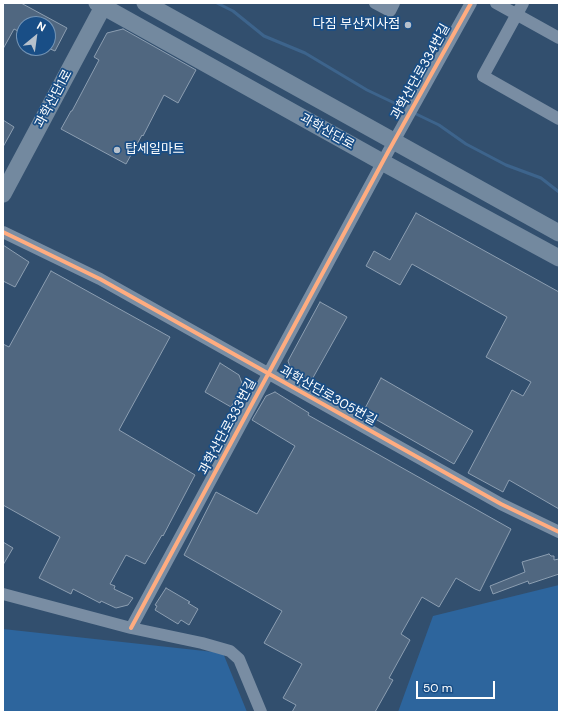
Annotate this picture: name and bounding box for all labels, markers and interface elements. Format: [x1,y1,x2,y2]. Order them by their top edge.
north arrow [16,16,56,56]
place label: 다짐 부산지사점 [313,17,400,33]
text: N [34,18,48,34]
marker: 다짐 부산지사점 [403,20,413,30]
street label: 과학산단로334번길 [388,21,454,123]
street label: 과학산단1로 [32,67,76,131]
street label: 과학산단로 [297,111,357,153]
place label: 탑세일마트 [125,142,185,158]
marker: 탑세일마트 [112,145,122,155]
street label: 과학산단로305번길 [277,363,379,429]
street label: 과학산단로333번길 [196,376,260,478]
scale bar [418,673,497,699]
text: 50 m [423,680,452,696]

